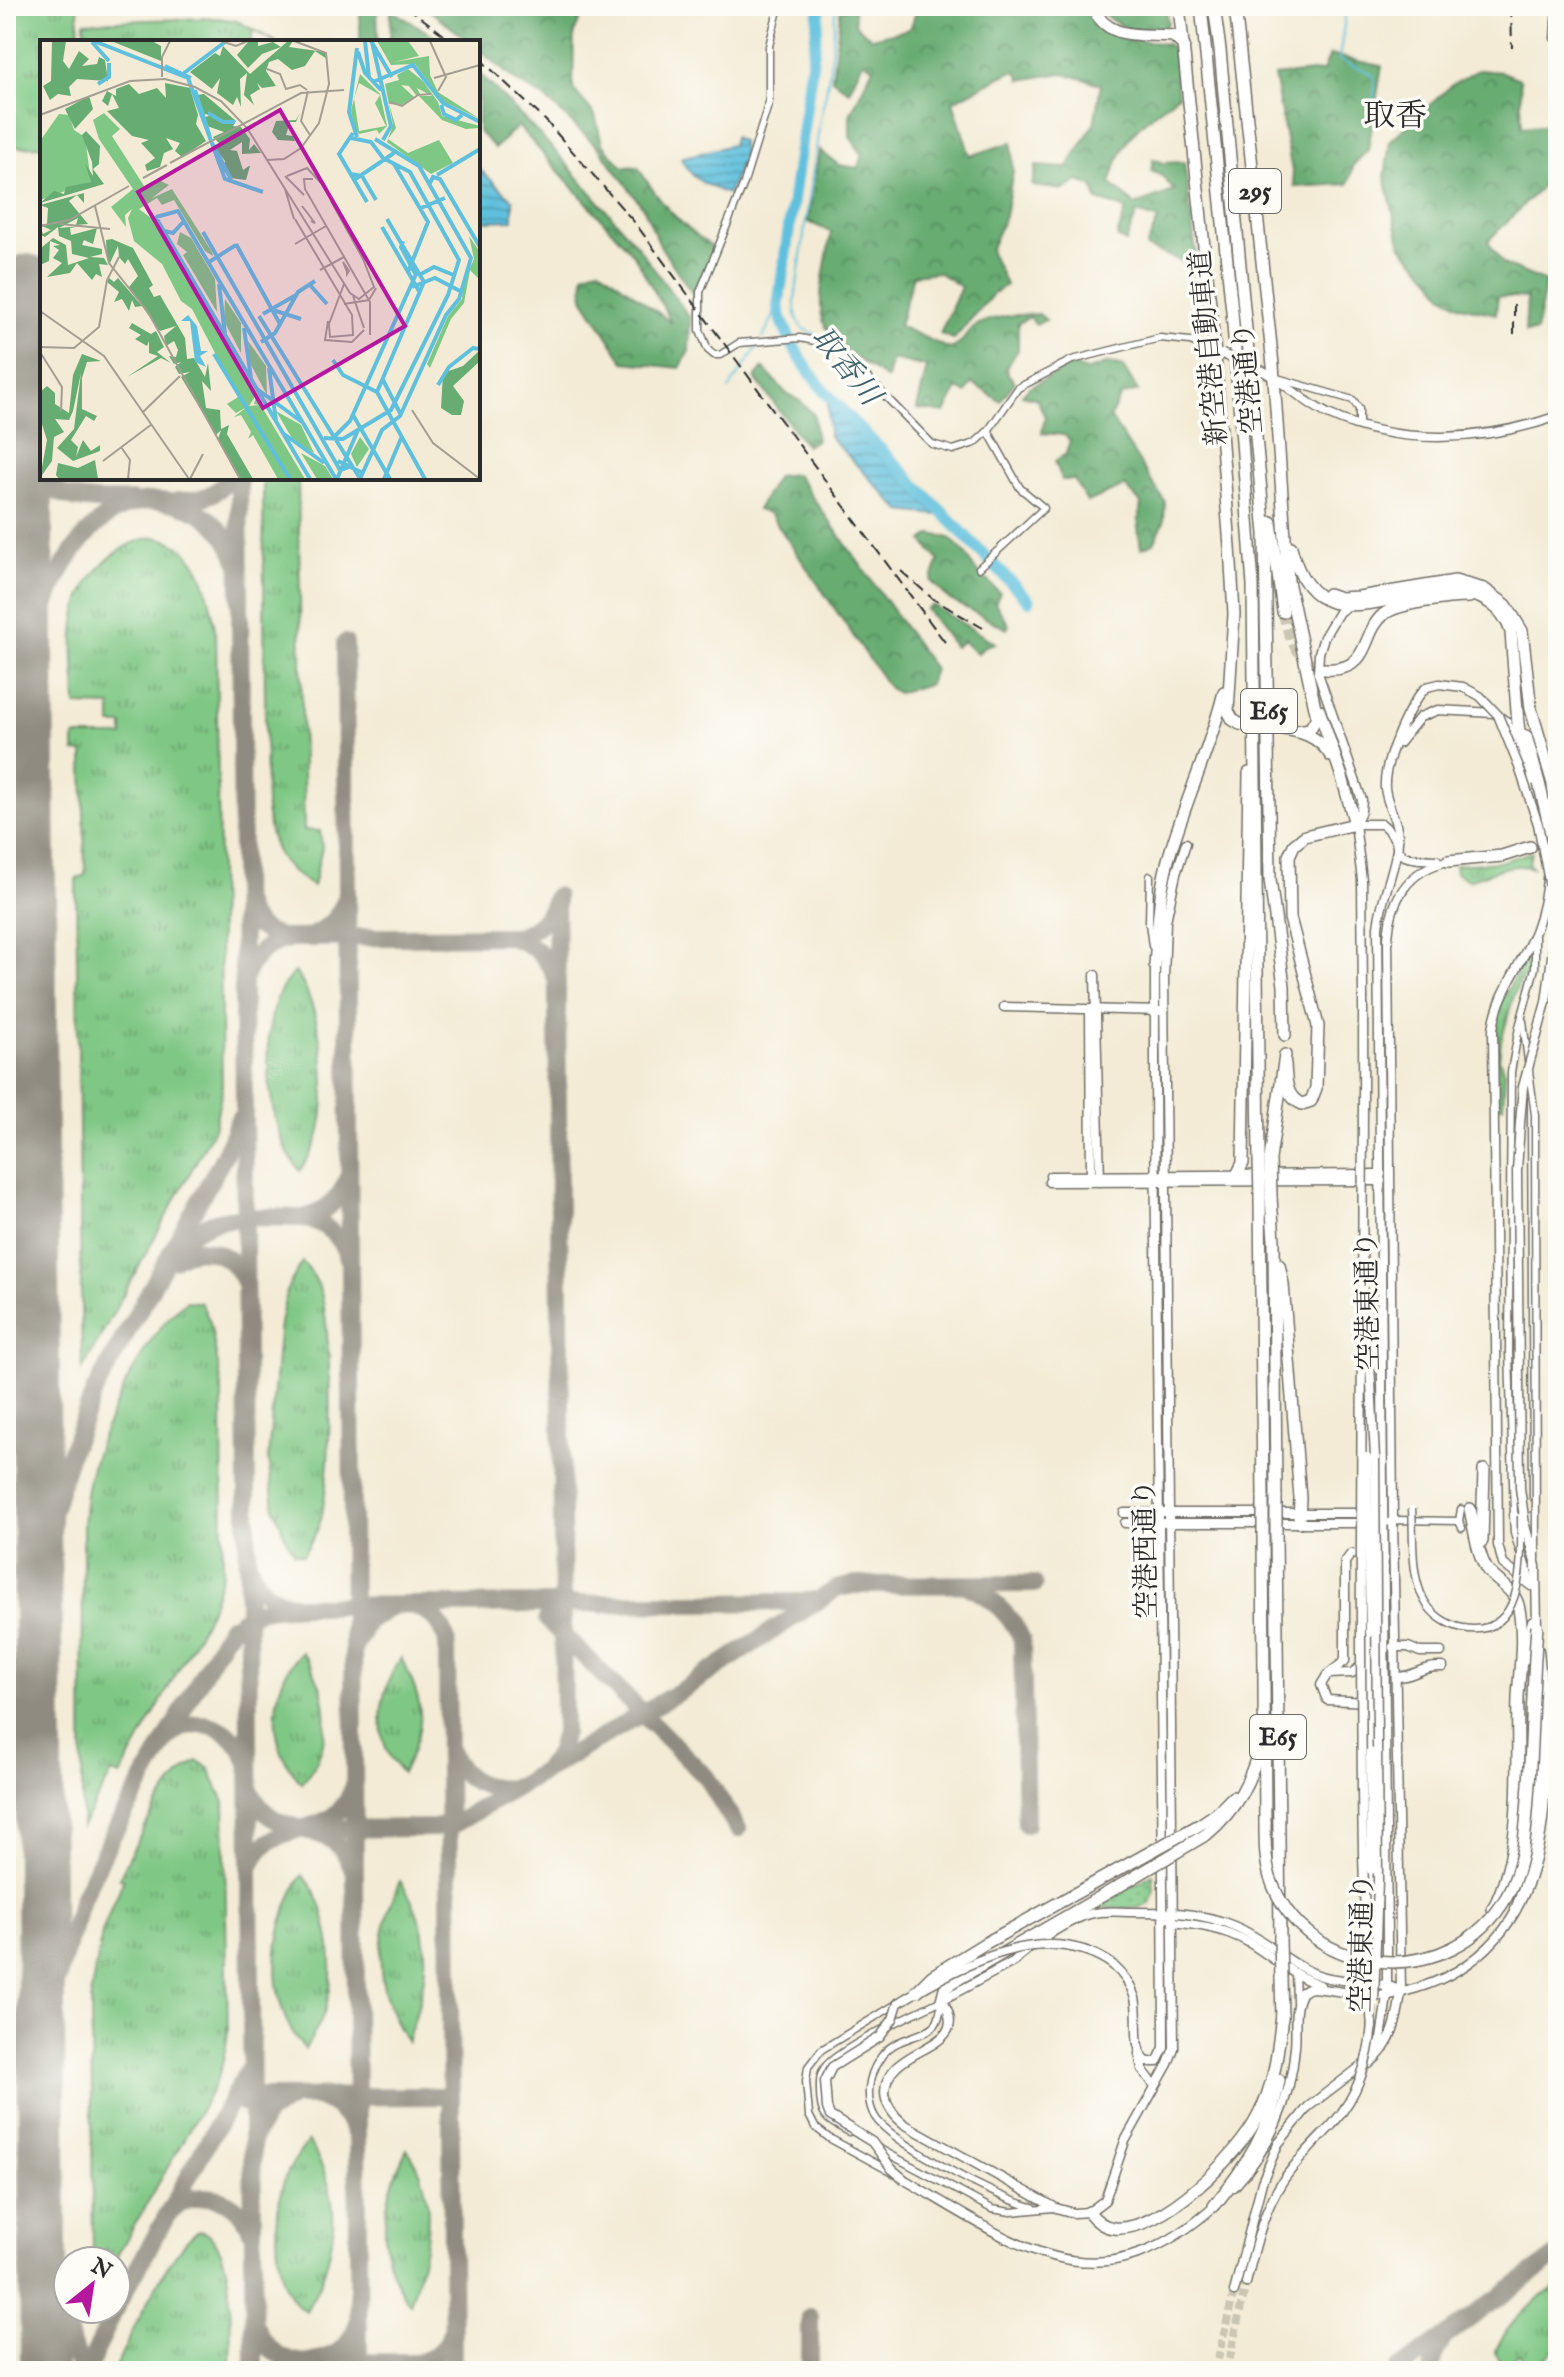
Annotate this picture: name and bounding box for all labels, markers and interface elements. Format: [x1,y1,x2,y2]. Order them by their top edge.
inset map [40,40,480,480]
district label: 取香 [1363,97,1427,138]
road number: 295 [1229,169,1281,213]
street label: 新空港自動車道 [1184,249,1236,447]
water label: 取香川 [802,320,890,416]
street label: 空港通り [1227,321,1271,435]
road number: E65 [1241,689,1297,733]
street label: 空港東通り [1350,1231,1388,1371]
street label: 空港西通り [1128,1479,1166,1619]
road number: E65 [1250,1715,1306,1759]
street label: 空港東通り [1344,1873,1382,2013]
north arrow [52,2245,132,2325]
text: N [85,2252,116,2286]

